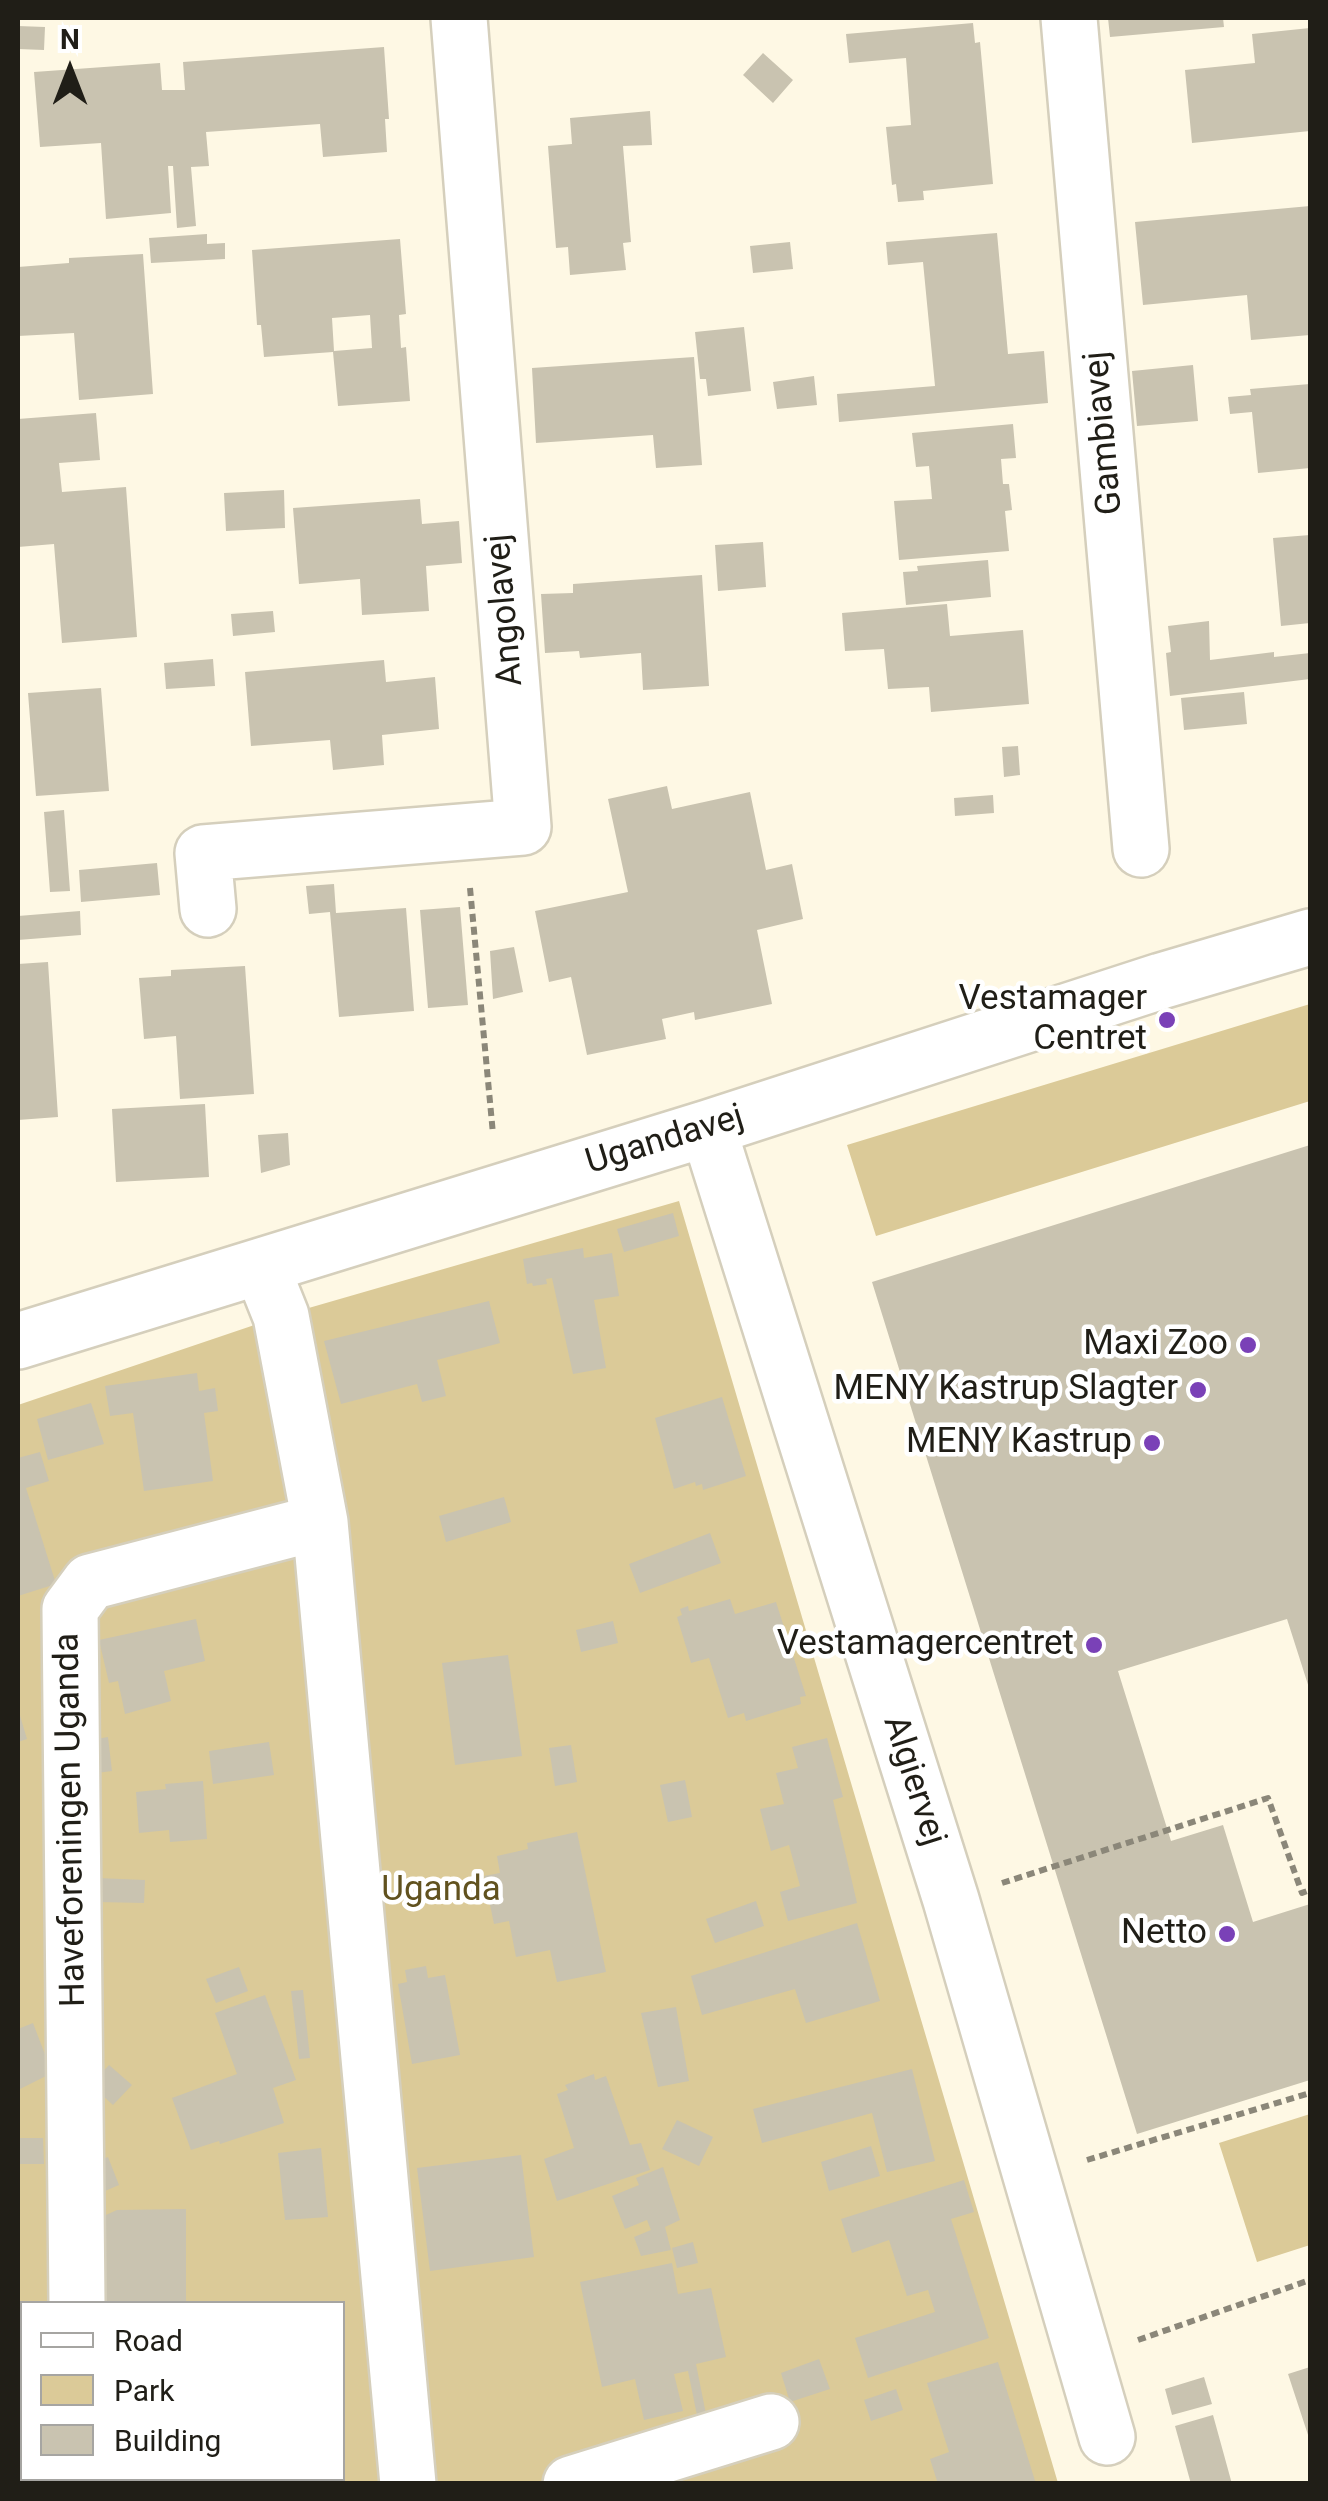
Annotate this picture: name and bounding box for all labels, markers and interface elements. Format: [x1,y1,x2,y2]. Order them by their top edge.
north arrow [20,20,120,120]
text: N [60,23,80,56]
street label: Gambiavej [1077,349,1133,517]
street label: Angolavej [478,532,534,688]
place label: Vestamager Centret [959,979,1147,1061]
marker: Vestamager Centret [1156,1009,1178,1031]
street label: Ugandavej [581,1097,749,1185]
place label: Maxi Zoo [1083,1324,1228,1366]
marker: Maxi Zoo [1237,1334,1259,1356]
place label: MENY Kastrup Slagter [834,1369,1178,1411]
marker: MENY Kastrup Slagter [1187,1379,1209,1401]
place label: MENY Kastrup [906,1422,1132,1464]
marker: MENY Kastrup [1141,1432,1163,1454]
place label: Vestamagercentret [777,1624,1074,1666]
street label: Haveforeningen Uganda [48,1633,96,2007]
marker: Vestamagercentret [1083,1634,1105,1656]
street label: Algiervej [872,1711,954,1851]
park label: Uganda [381,1870,501,1912]
place label: Netto [1121,1913,1207,1955]
marker: Netto [1216,1923,1238,1945]
legend [20,2301,345,2481]
text: Road [114,2323,183,2358]
text: Park [114,2373,174,2408]
text: Building [114,2423,221,2458]

